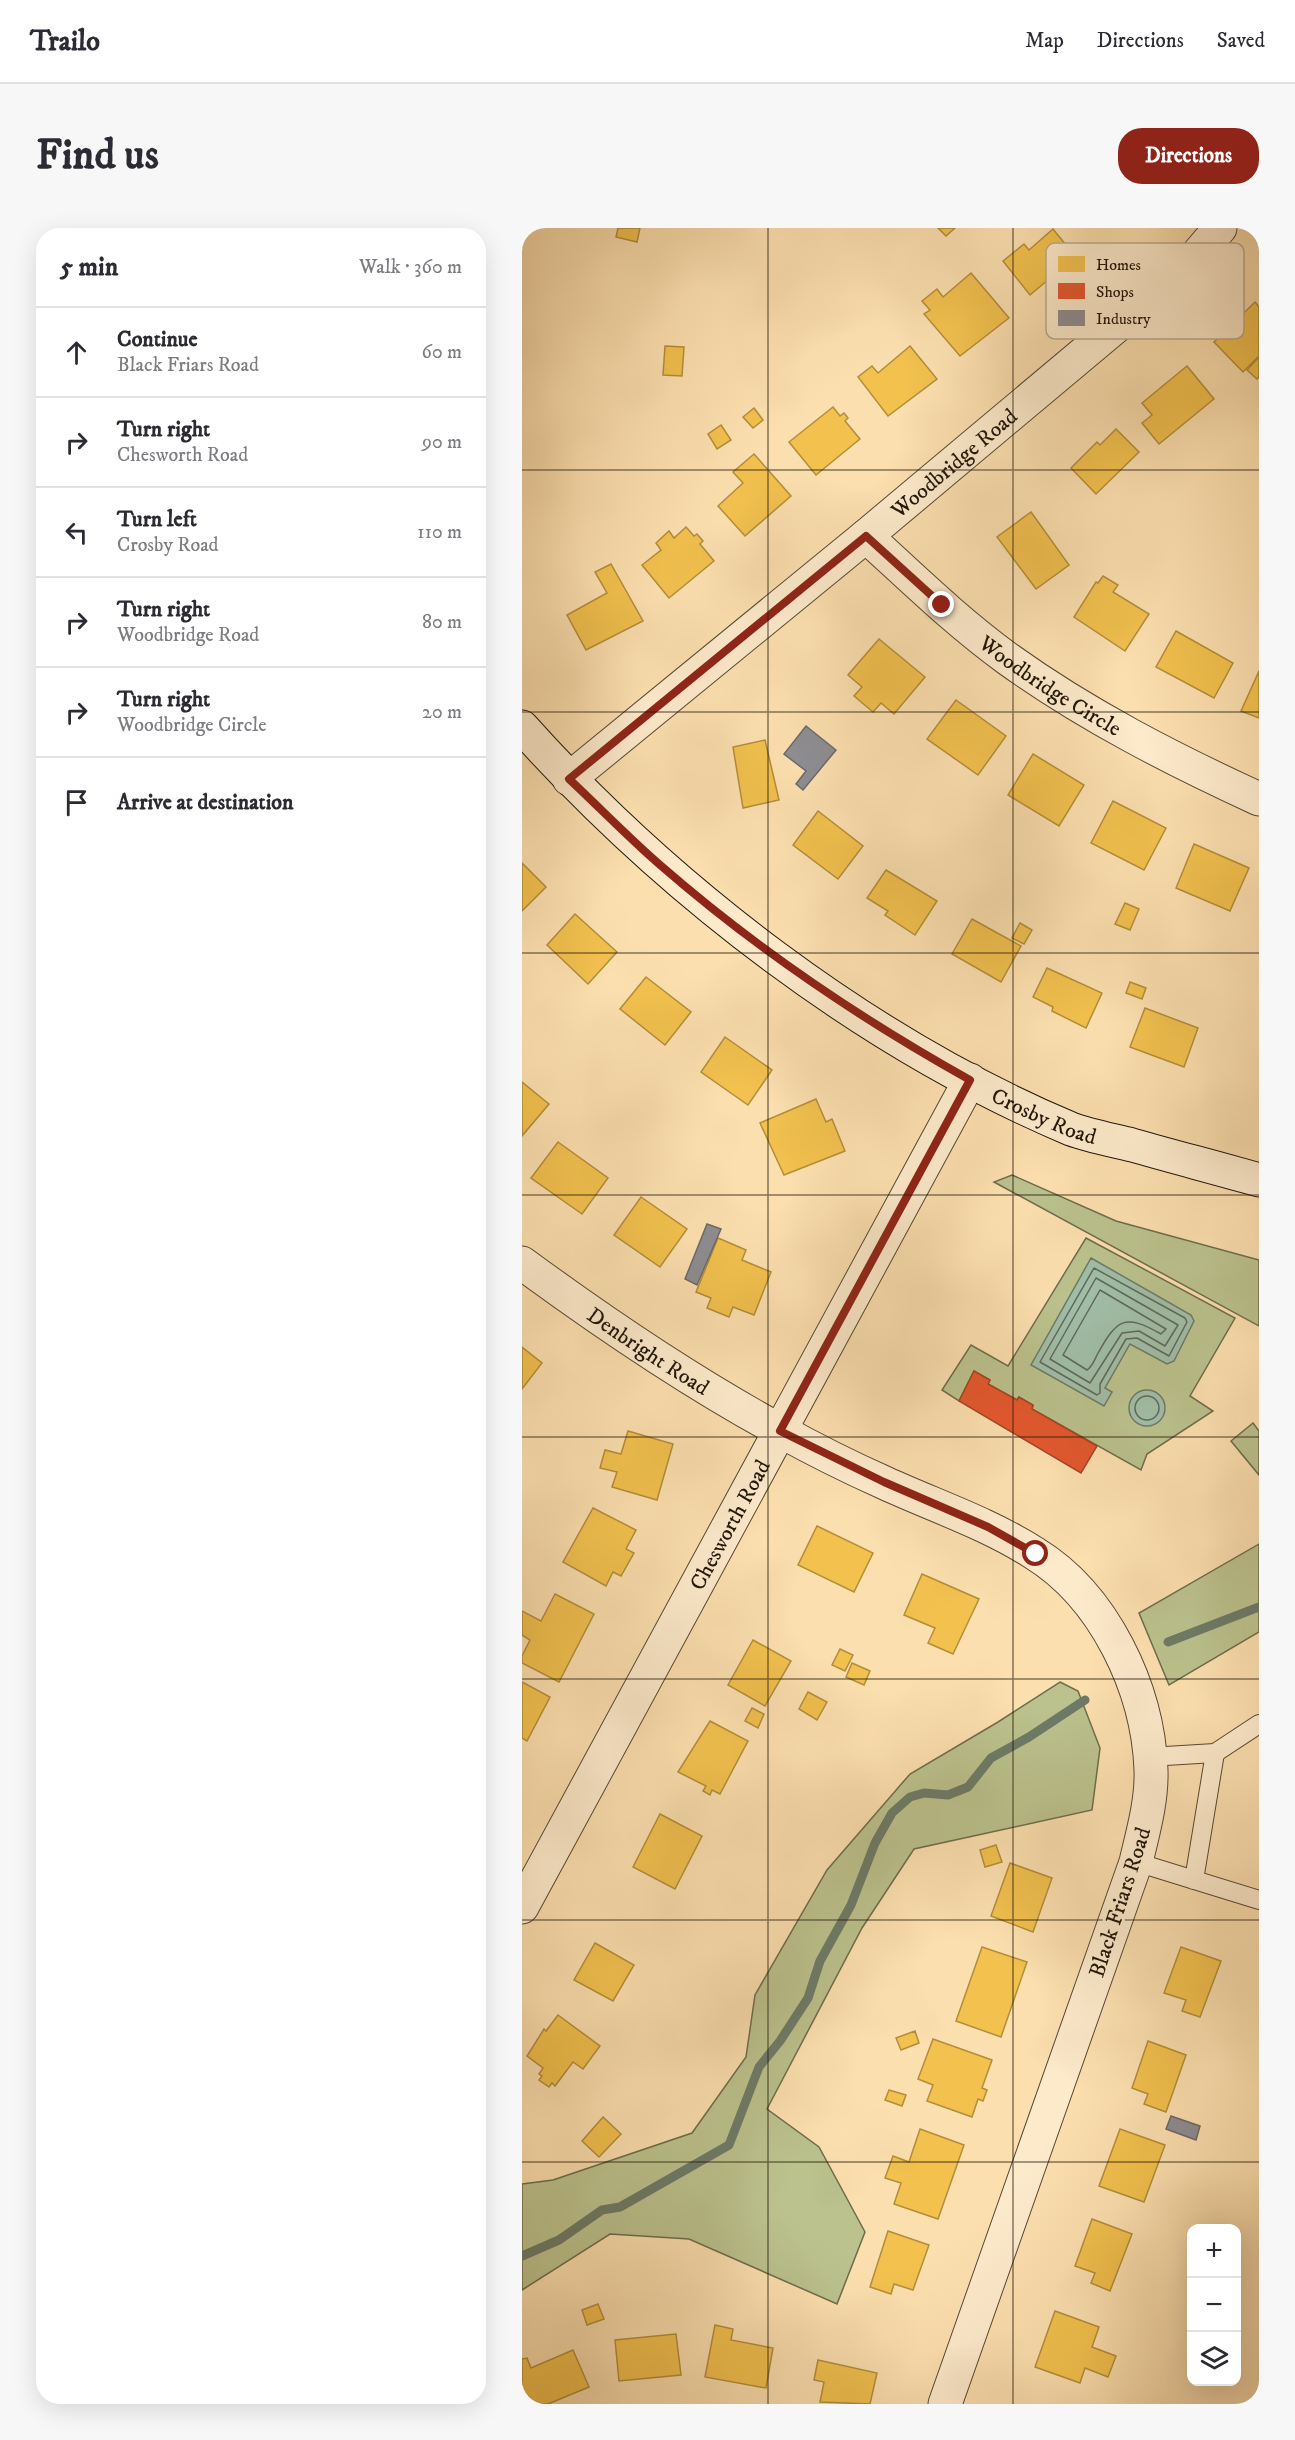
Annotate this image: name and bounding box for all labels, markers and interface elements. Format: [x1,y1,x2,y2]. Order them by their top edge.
text: Trailo [30,24,100,59]
text: Map [1025,28,1064,54]
text: Directions [1097,28,1184,54]
text: Saved [1217,28,1265,54]
button: Directions [1118,128,1259,184]
text: Find us [36,130,159,182]
legend [1046,243,1244,339]
text: 5 min [60,251,118,284]
text: Walk · 360 m [359,255,462,280]
text: Homes [1096,255,1141,275]
text: Shops [1096,282,1134,302]
text: Industry [1096,309,1151,329]
text: Continue [117,326,198,353]
icon: ahead [60,336,93,369]
text: 60 m [422,340,462,365]
text: Black Friars Road [117,353,259,378]
street label: Woodbridge Road [885,403,1023,525]
text: Turn right [117,416,210,443]
icon: right [60,426,93,459]
text: 90 m [422,430,462,455]
text: Chesworth Road [117,443,248,468]
text: Turn left [117,506,197,533]
icon: left [60,516,93,549]
text: 110 m [417,520,462,545]
text: Crosby Road [117,533,219,558]
route end [928,591,954,617]
text: Turn right [117,596,210,623]
icon: right [60,606,93,639]
text: 80 m [422,610,462,635]
text: Woodbridge Road [117,623,259,648]
street label: Woodbridge Circle [972,629,1126,742]
text: Turn right [117,686,210,713]
icon: right [60,696,93,729]
text: 20 m [422,700,462,725]
text: Woodbridge Circle [117,713,267,738]
icon: arrive [60,786,93,819]
text: Arrive at destination [117,789,294,816]
street label: Crosby Road [987,1082,1099,1151]
street label: Denbright Road [581,1302,714,1402]
street label: Chesworth Road [684,1455,777,1595]
route start [1022,1540,1048,1566]
street label: Black Friars Road [1083,1824,1157,1981]
map controls [1187,2224,1241,2386]
button: + [1187,2224,1241,2278]
button: − [1187,2278,1241,2332]
button: layers [1187,2332,1241,2386]

